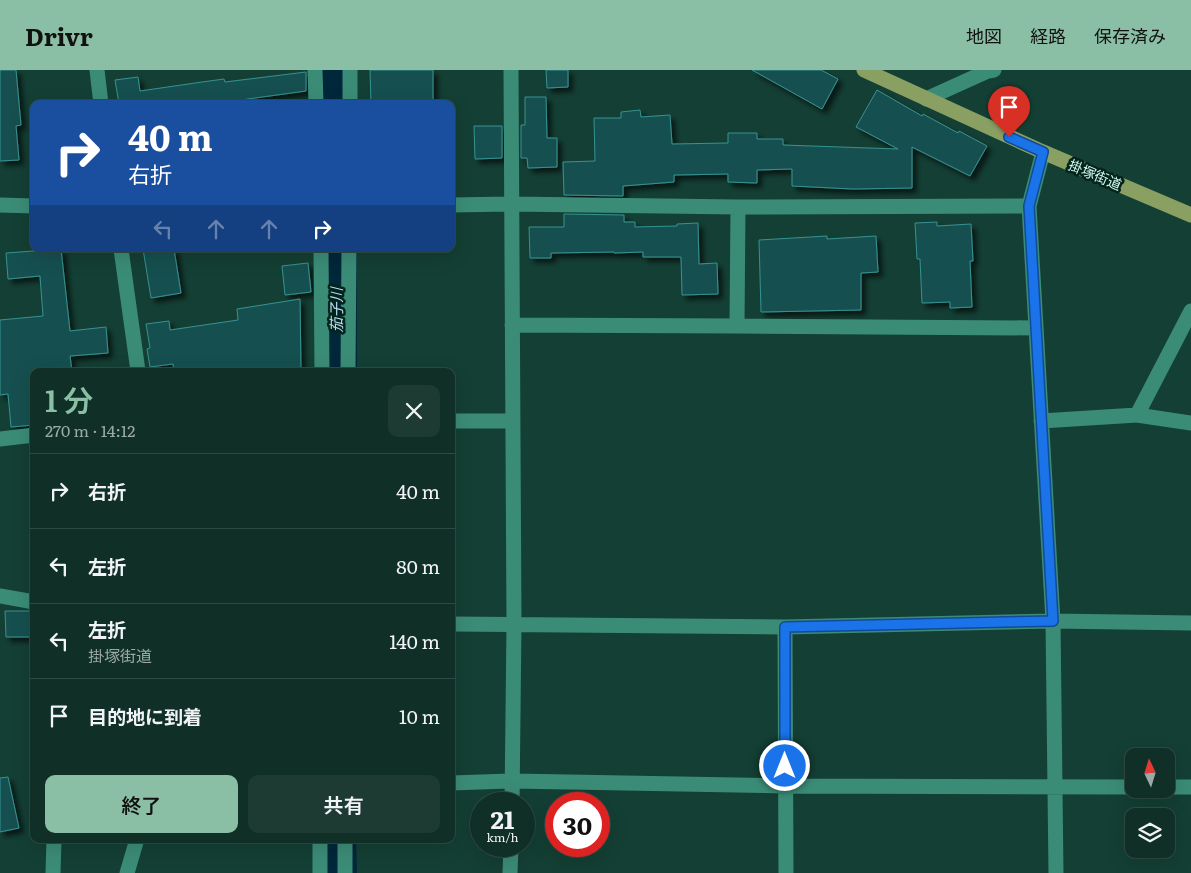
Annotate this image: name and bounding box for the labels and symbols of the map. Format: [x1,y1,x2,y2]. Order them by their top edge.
pin [988,86,1030,137]
street label: 掛塚街道 [1066,154,1125,194]
water label: 茄子川 [324,286,347,333]
position arrow [758,739,810,791]
north arrow [1125,748,1175,798]
speed limit sign: 30 [545,792,610,857]

